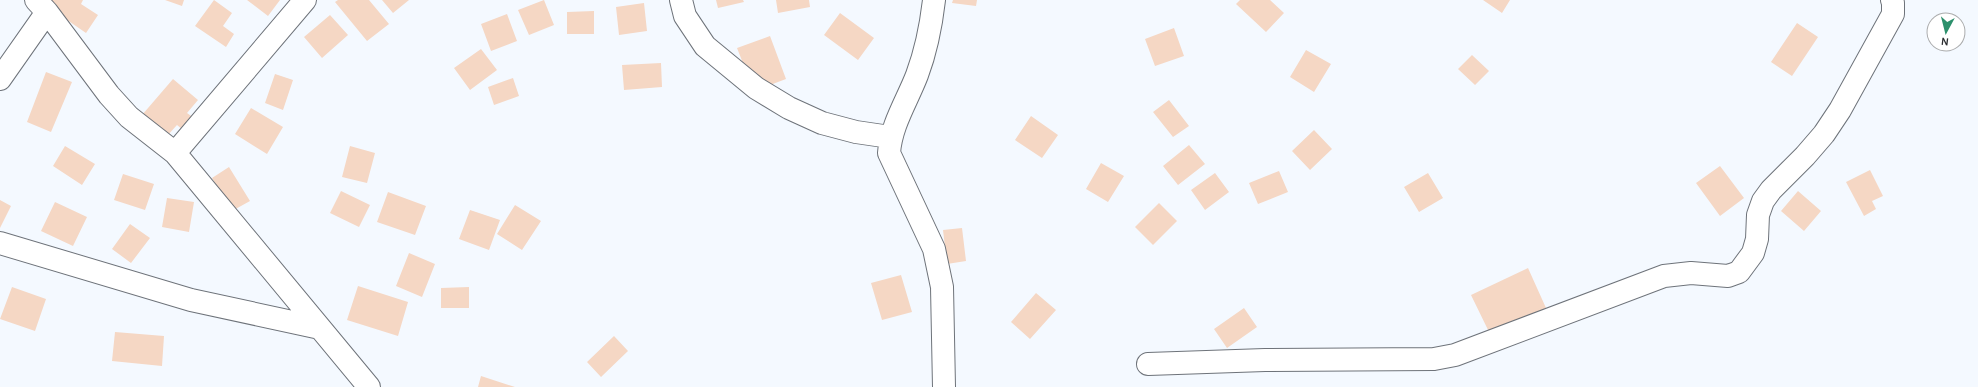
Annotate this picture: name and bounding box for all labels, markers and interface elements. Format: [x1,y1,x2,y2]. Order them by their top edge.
north arrow [1926,12,1966,52]
text: N [1940,34,1950,48]

